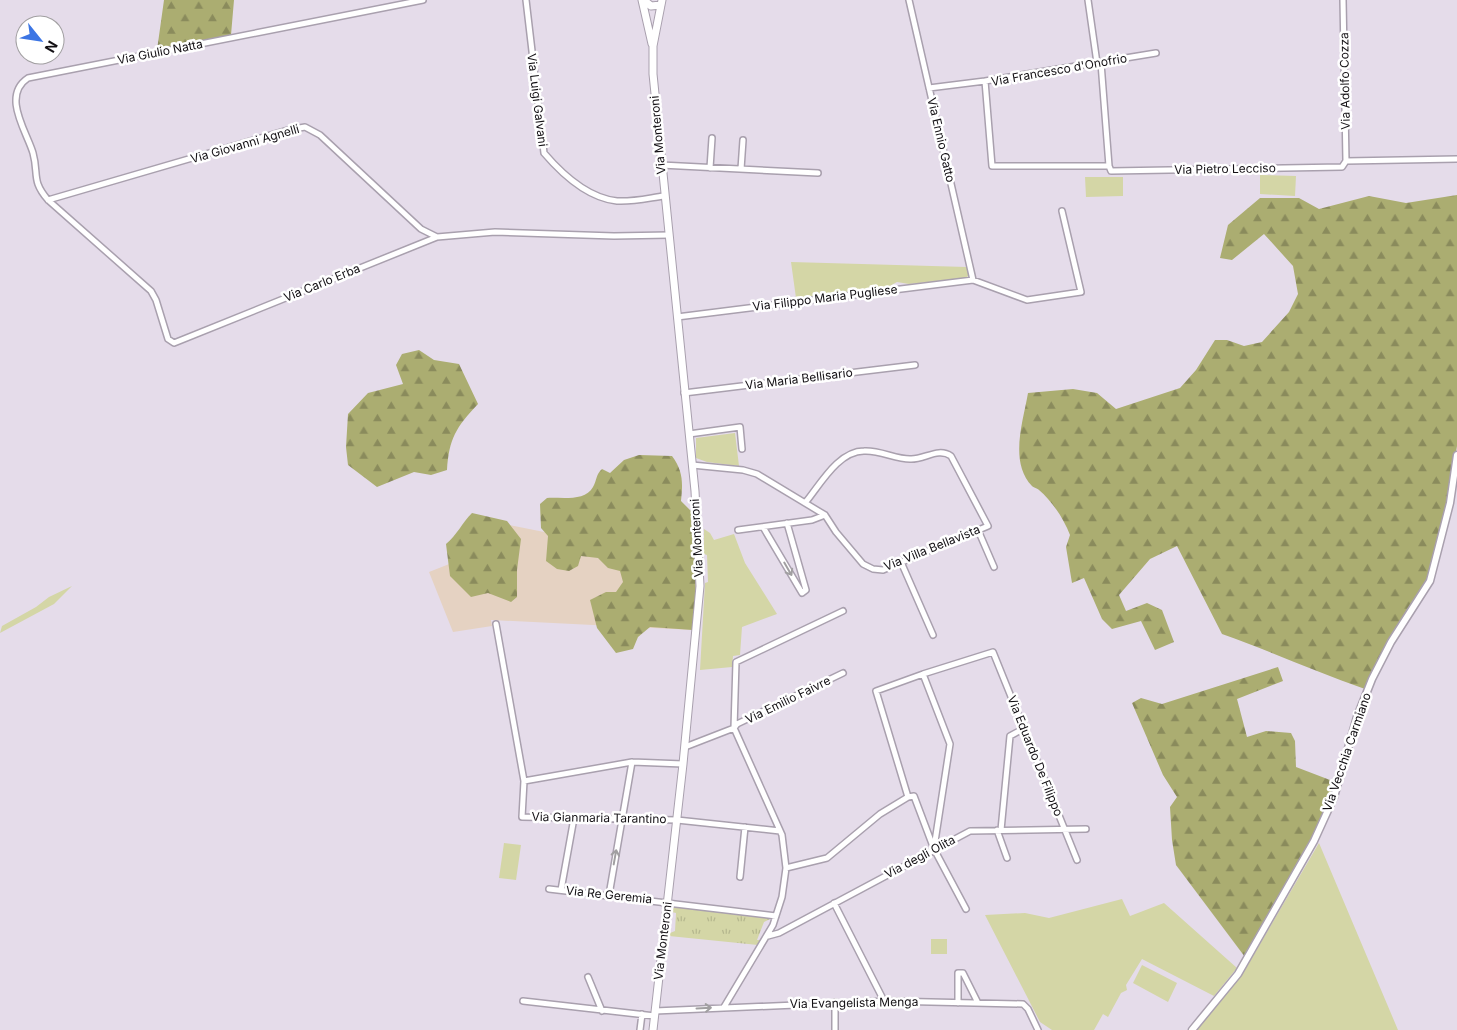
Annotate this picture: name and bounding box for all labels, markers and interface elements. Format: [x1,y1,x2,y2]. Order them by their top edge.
north arrow [15,15,65,65]
street label: Via Adolfo Cozza [1336,32,1353,130]
street label: Via Giulio Natta [116,36,204,67]
text: N [42,38,62,56]
street label: Via Francesco d'Onofrio [990,50,1128,89]
street label: Via Luigi Galvani [524,52,551,147]
street label: Via Monteroni [647,95,668,175]
street label: Via Ennio Gatto [924,96,959,184]
street label: Via Giovanni Agnelli [189,121,301,166]
street label: Via Pietro Lecciso [1174,160,1276,177]
street label: Via Carlo Erba [281,260,362,305]
street label: Via Filippo Maria Pugliese [752,281,898,314]
street label: Via Maria Bellisario [744,364,853,393]
street label: Via Monteroni [687,498,706,578]
street label: Via Villa Bellavista [882,521,982,574]
one-way arrow [783,562,793,577]
street label: Via Emilio Faivre [743,672,833,727]
street label: Via Vecchia Carmiano [1319,691,1374,813]
street label: Via Eduardo De Filippo [1004,693,1067,818]
street label: Via Gianmaria Tarantino [531,809,667,826]
street label: Via degli Olita [882,832,958,881]
one-way arrow [611,849,621,865]
street label: Via Re Geremia [565,883,653,906]
street label: Via Monteroni [650,901,675,981]
street label: Via Evangelista Menga [790,994,918,1011]
one-way arrow [696,1004,712,1013]

